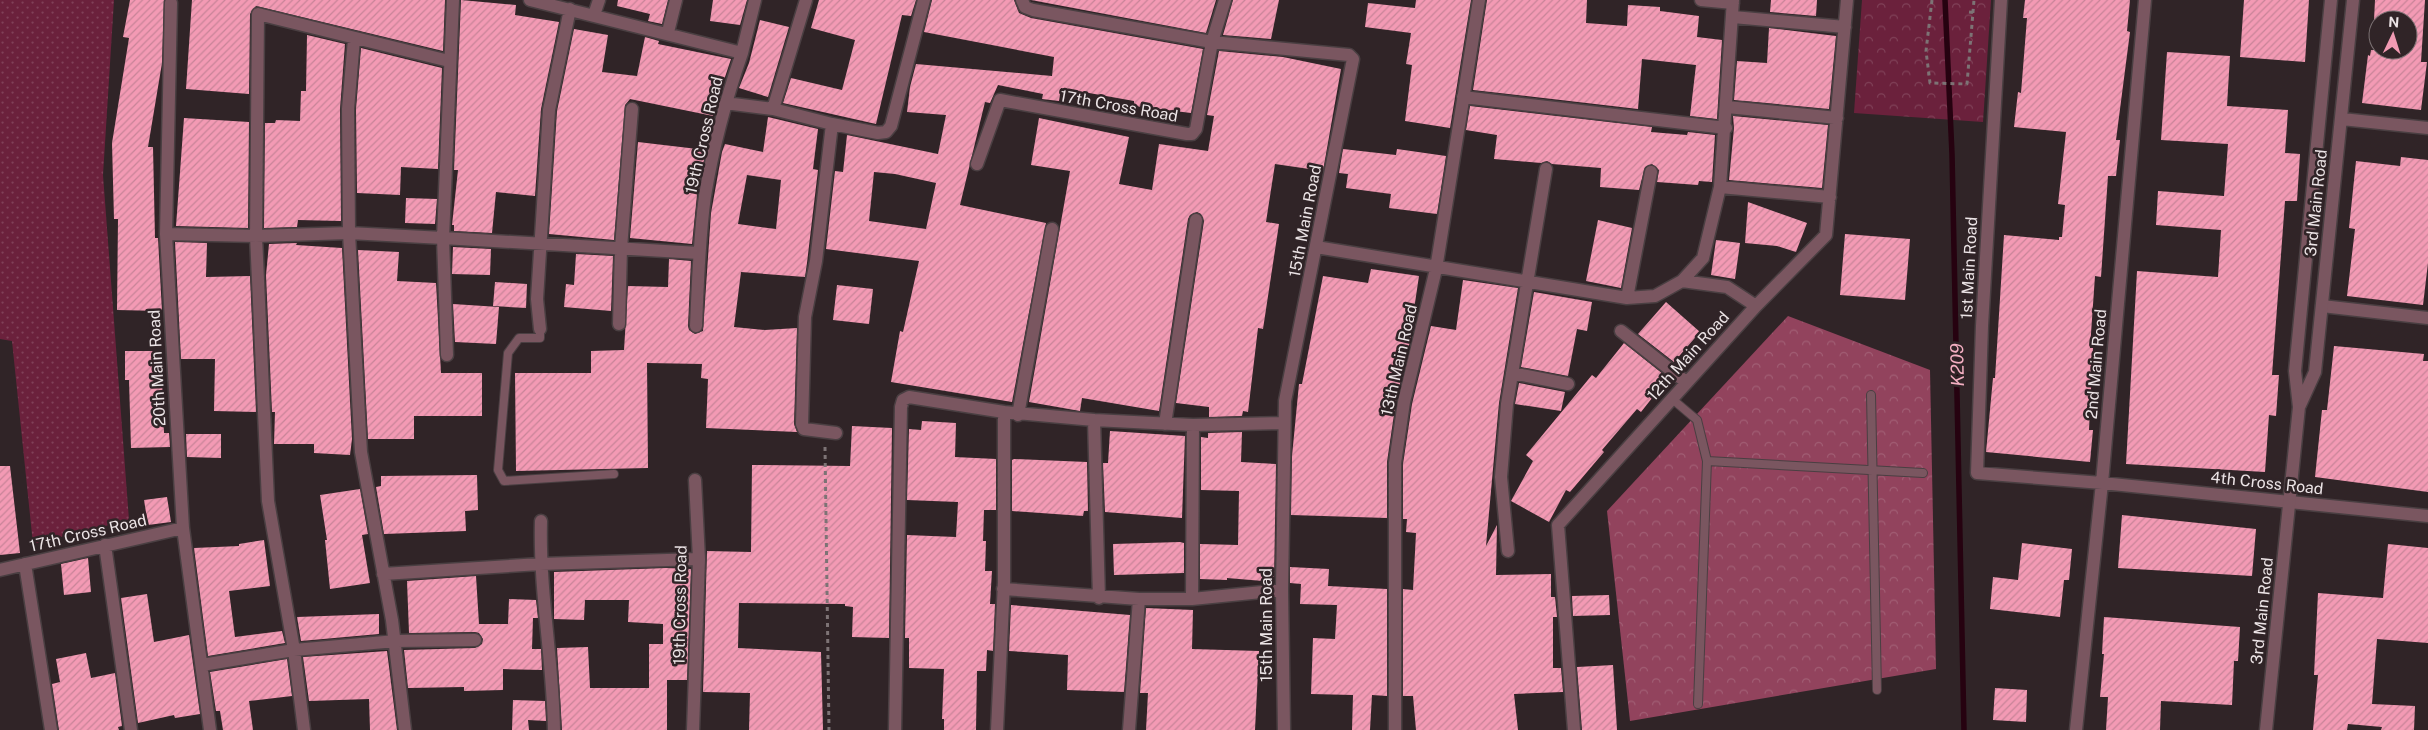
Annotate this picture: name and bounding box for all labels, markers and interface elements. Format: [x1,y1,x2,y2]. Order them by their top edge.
north arrow [2368,10,2418,60]
text: N [2388,14,2400,30]
street label: 19th Cross Road [681,74,727,196]
street label: 17th Cross Road [1059,86,1179,126]
street label: 3rd Main Road [2301,148,2331,258]
street label: 15th Main Road [1285,163,1325,279]
street label: 1st Main Road [1957,216,1981,320]
street label: 13th Main Road [1377,302,1421,418]
street label: 12th Main Road [1643,307,1733,405]
street label: 2nd Main Road [2082,308,2110,420]
street label: 20th Main Road [144,309,170,427]
water label: K209 [1946,343,1968,387]
street label: 4th Cross Road [2210,468,2324,498]
street label: 17th Cross Road [28,510,148,556]
street label: 19th Cross Road [669,545,691,665]
street label: 3rd Main Road [2247,556,2277,666]
street label: 15th Main Road [1257,568,1276,682]

